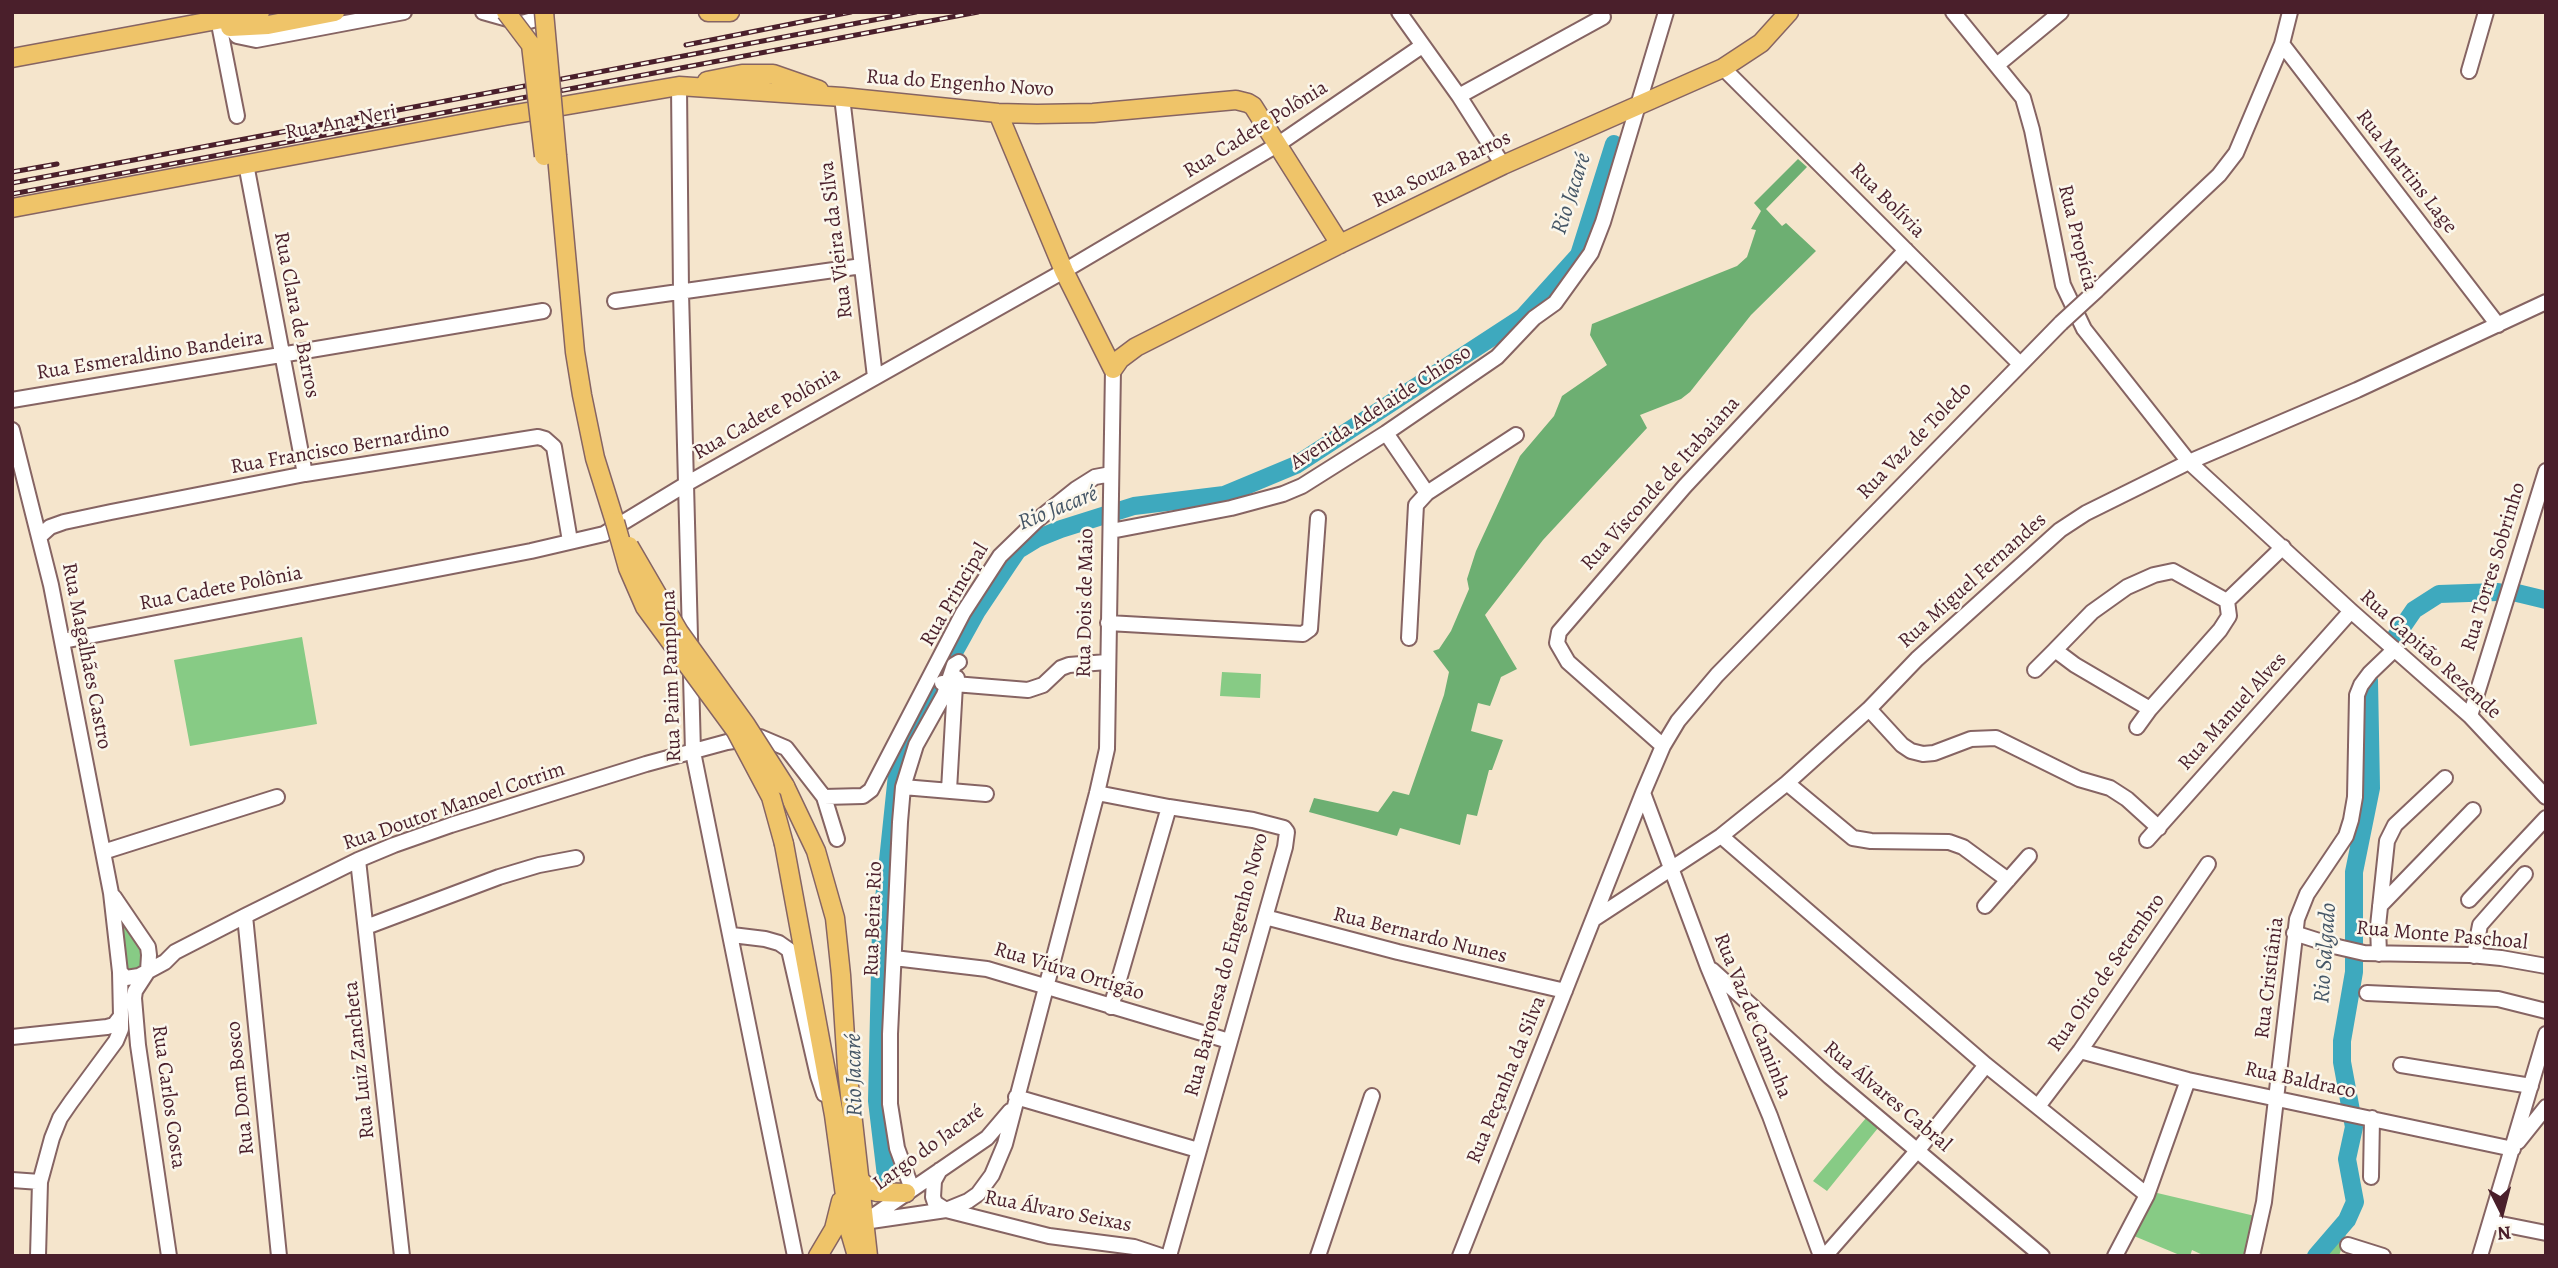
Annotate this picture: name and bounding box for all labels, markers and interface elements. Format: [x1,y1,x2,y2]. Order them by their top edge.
street label: Rua do Engenho Novo [865,65,1055,103]
street label: Rua Cadete Polônia [1179,75,1333,185]
street label: Rua Ana Neri [283,100,399,146]
street label: Rua Martins Lage [2350,105,2462,239]
street label: Rua Souza Barros [1369,126,1515,214]
water label: Rio Jacaré [1546,150,1598,238]
street label: Rua Bolívia [1844,158,1930,244]
street label: Rua Vieira da Silva [815,160,859,320]
street label: Rua Propícia [2052,182,2102,294]
street label: Rua Clara de Barros [267,230,325,400]
street label: Rua Esmeraldino Bandeira [35,326,265,386]
street label: Avenida Adelaide Chioso [1286,340,1476,476]
street label: Rua Cadete Polônia [689,362,845,466]
street label: Rua Vaz de Toledo [1852,377,1978,505]
street label: Rua Visconde de Itabaiana [1576,392,1746,576]
street label: Rua Francisco Bernardino [229,417,451,481]
street label: Rua Torres Sobrinho [2456,480,2532,654]
water label: Rio Jacaré [1014,481,1102,537]
street label: Rua Miguel Fernandes [1894,508,2052,654]
street label: Rua Dois de Maio [1072,528,1100,678]
street label: Rua Principal [915,539,995,651]
street label: Rua Magalhães Castro [56,561,116,751]
street label: Rua Cadete Polônia [137,561,305,617]
street label: Rua Capitão Rezende [2354,585,2506,725]
street label: Rua Paim Pamplona [656,589,688,763]
street label: Rua Manuel Alves [2173,648,2293,776]
street label: Rua Doutor Manoel Cotrim [340,757,568,857]
street label: Rua Baronesa do Engenho Novo [1180,830,1274,1100]
street label: Rua Beira Rio [859,861,889,977]
street label: Rua Oito de Setembro [2043,889,2171,1057]
street label: Rua Bernardo Nunes [1331,902,1509,970]
water label: Rio Salgado [2309,902,2343,1004]
street label: Rua Cristiânia [2250,916,2290,1040]
street label: Rua Monte Paschoal [2355,916,2529,956]
street label: Rua Vaz de Caminha [1707,930,1797,1102]
street label: Rua Viúva Ortigão [991,937,1147,1007]
street label: Rua Luiz Zancheta [339,980,381,1140]
street label: Rua Peçanha da Silva [1462,992,1552,1168]
street label: Rua Dom Bosco [221,1020,261,1156]
street label: Rua Carlos Costa [145,1023,191,1171]
water label: Rio Jacaré [840,1033,870,1117]
street label: Rua Álvares Cabral [1818,1036,1956,1158]
street label: Rua Baldraco [2242,1057,2358,1105]
street label: Largo do Jacaré [869,1099,989,1197]
north arrow [2467,1177,2537,1247]
street label: Rua Álvaro Seixas [982,1185,1134,1239]
text: N [2496,1219,2512,1247]

